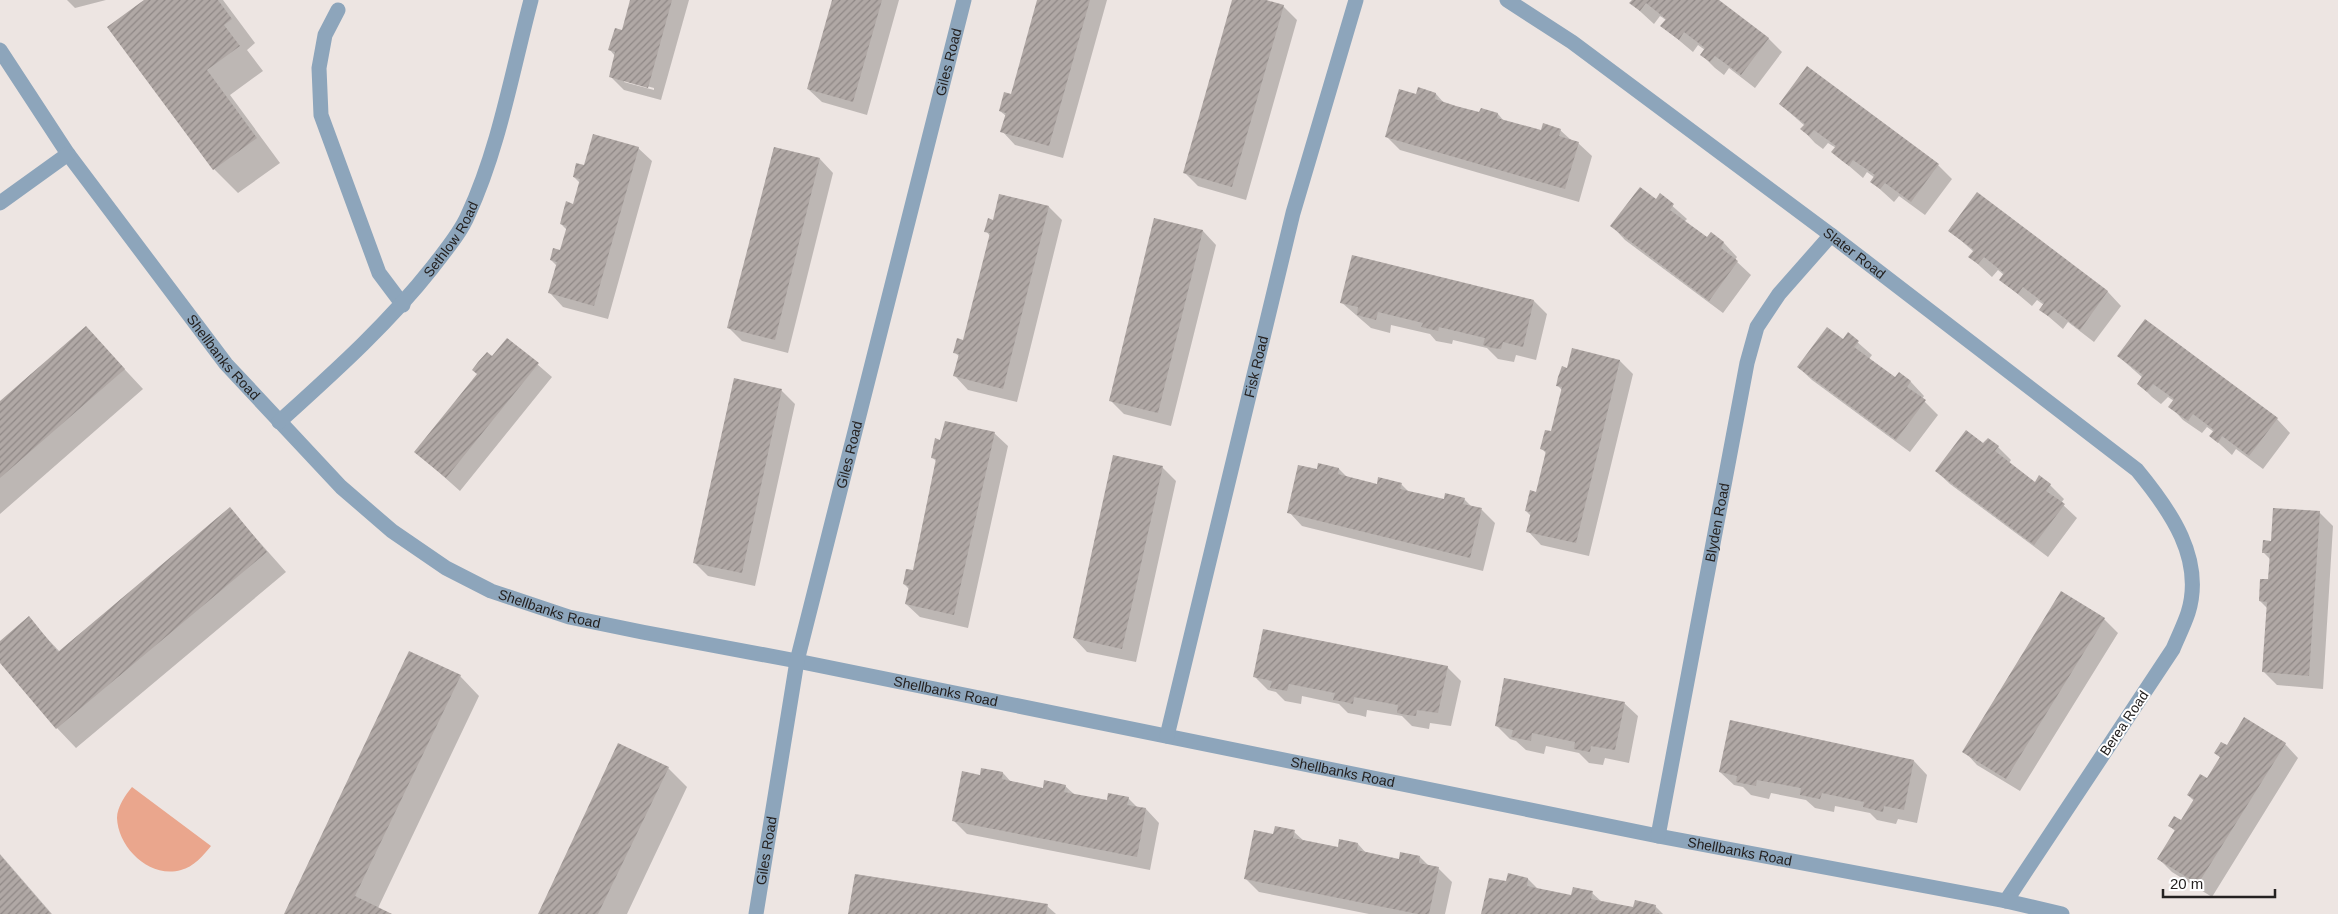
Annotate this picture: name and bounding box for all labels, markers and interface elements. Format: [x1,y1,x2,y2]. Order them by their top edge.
street label: Giles Road [932,27,965,98]
street label: Sethlow Road [420,199,481,280]
street label: Slater Road [1820,224,1889,282]
street label: Shellbanks Road [184,311,263,403]
street label: Fisk Road [1241,334,1271,399]
street label: Giles Road [833,419,865,490]
street label: Blyden Road [1702,482,1732,563]
street label: Shellbanks Road [496,586,602,631]
street label: Shellbanks Road [892,673,999,710]
street label: Berea Road [2096,688,2152,758]
street label: Shellbanks Road [1289,754,1396,790]
street label: Giles Road [753,815,780,886]
street label: Shellbanks Road [1686,834,1793,869]
scale bar [2163,866,2276,898]
text: 20 m [2170,875,2203,892]

